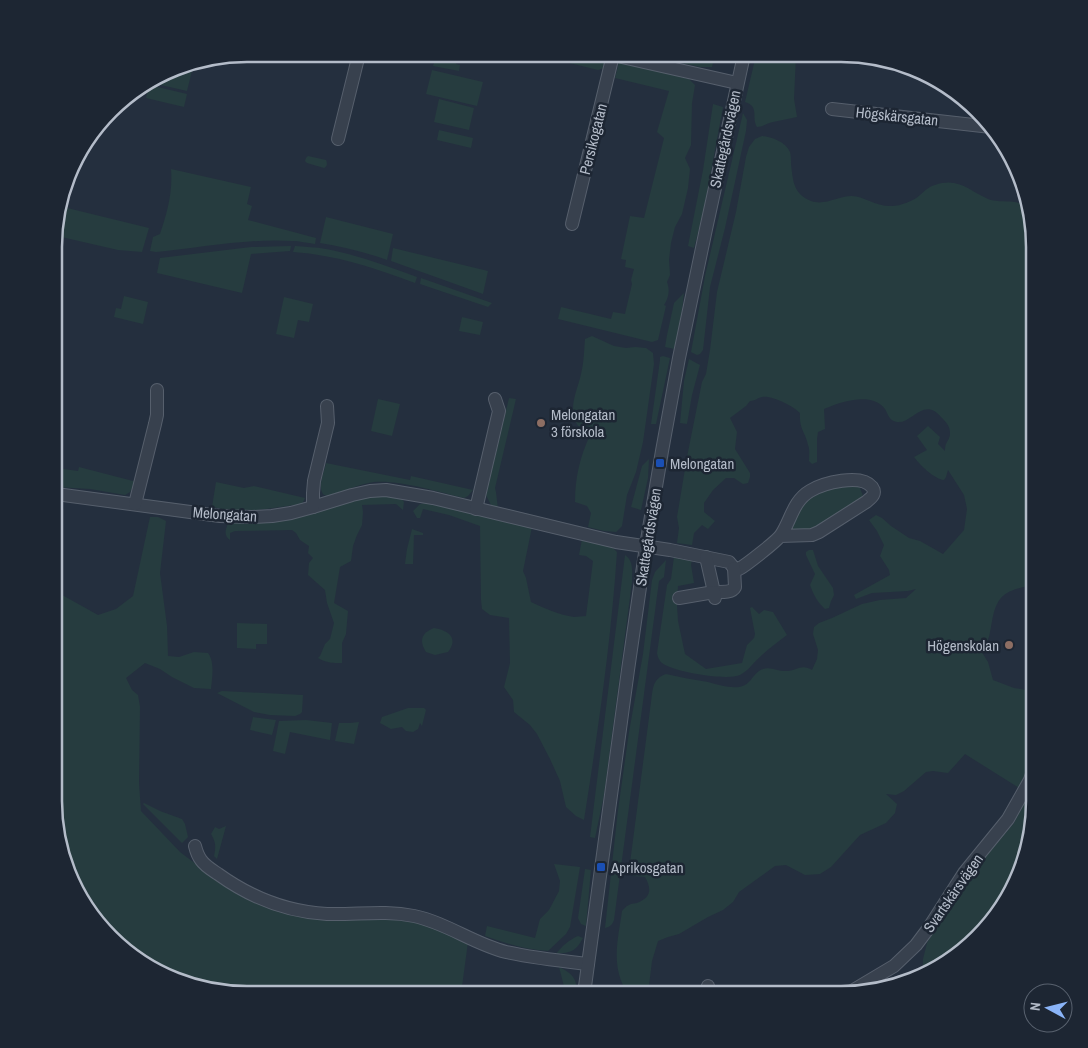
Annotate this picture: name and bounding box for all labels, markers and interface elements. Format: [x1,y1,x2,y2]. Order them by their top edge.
street label: Skattegårdsvägen [704,88,746,190]
street label: Persikogatan [574,101,612,177]
street label: Högskärsgatan [855,101,939,131]
place label: Melongatan 3 förskola [551,404,615,442]
marker: Melongatan 3 förskola [535,417,547,429]
place label: Melongatan [670,453,734,474]
marker: Melongatan [654,457,666,469]
street label: Skattegårdsvägen [630,486,666,588]
street label: Melongatan [192,501,258,527]
place label: Högenskolan [927,635,999,656]
marker: Högenskolan [1003,639,1015,651]
street label: Svartskärsvägen [918,849,988,937]
place label: Aprikosgatan [610,857,683,878]
marker: Aprikosgatan [595,861,607,873]
north arrow [1023,983,1073,1033]
text: N [1026,1001,1045,1012]

